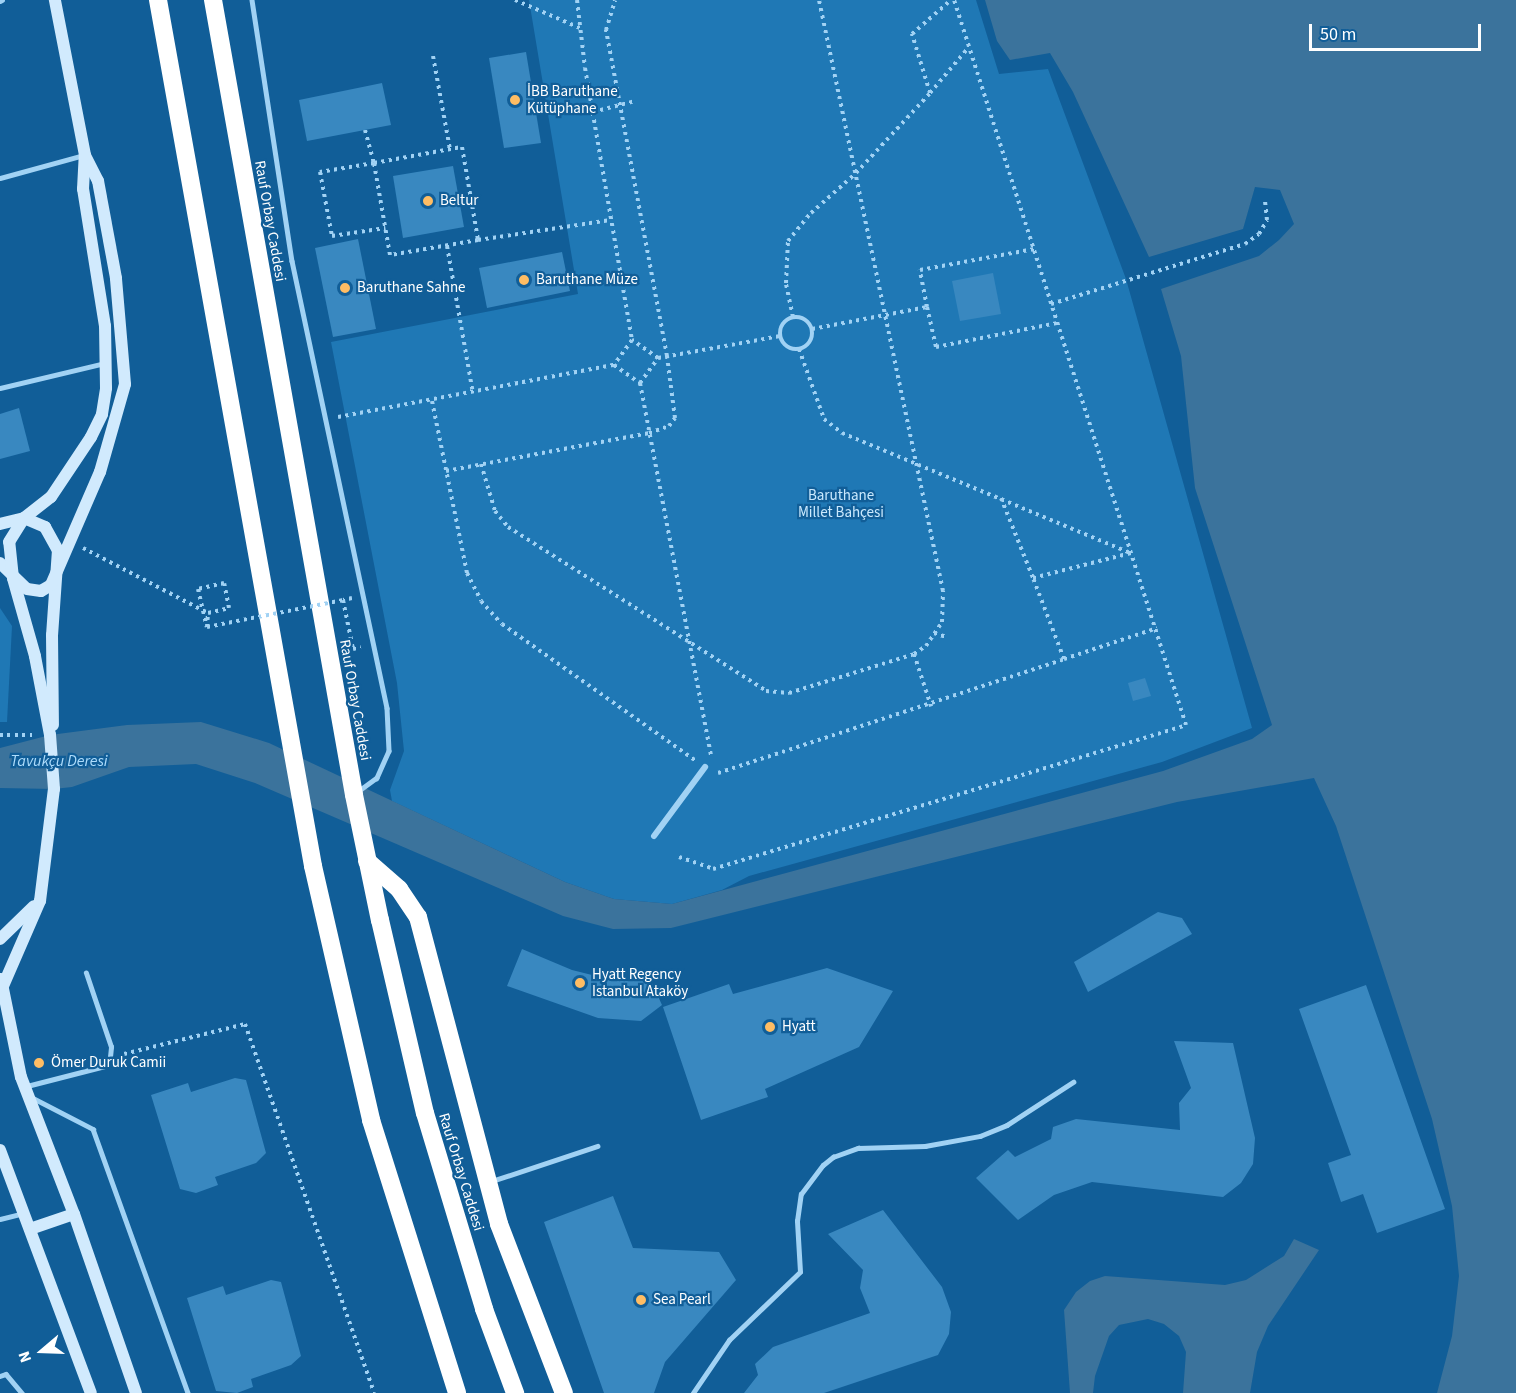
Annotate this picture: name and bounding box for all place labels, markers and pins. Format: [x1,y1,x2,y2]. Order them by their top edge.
place label: İBB Baruthane Kütüphane [527,82,618,117]
marker: İBB Baruthane Kütüphane [508,93,522,107]
place label: Beltur [440,192,479,210]
marker: Beltur [421,194,435,208]
place label: Baruthane Müze [536,271,638,289]
marker: Baruthane Müze [517,273,531,287]
place label: Baruthane Sahne [357,279,466,297]
marker: Baruthane Sahne [338,281,352,295]
place label: Hyatt Regency Istanbul Ataköy [592,965,688,1000]
marker: Hyatt Regency Istanbul Ataköy [573,976,587,990]
place label: Hyatt [782,1018,816,1036]
marker: Hyatt [763,1020,777,1034]
place label: Ömer Duruk Camii [51,1054,166,1072]
marker: Ömer Duruk Camii [32,1056,46,1070]
place label: Sea Pearl [653,1291,711,1309]
marker: Sea Pearl [634,1293,648,1307]

